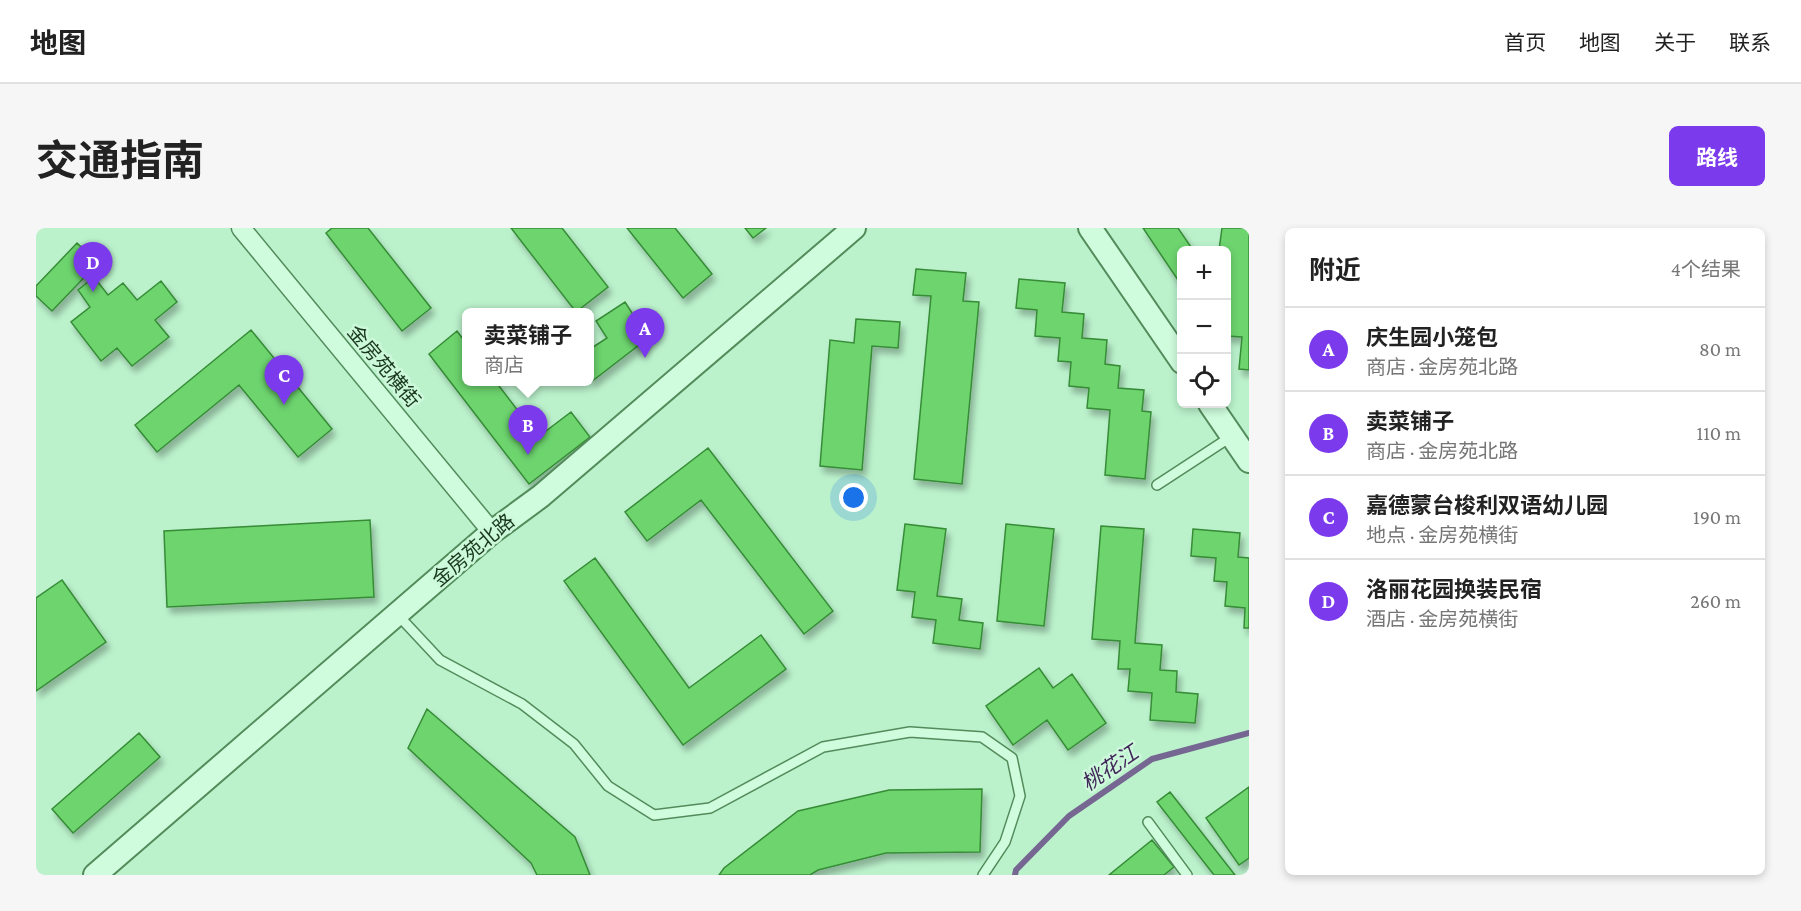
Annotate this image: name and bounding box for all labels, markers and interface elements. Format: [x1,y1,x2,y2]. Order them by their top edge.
text: 地图 [30,28,86,59]
text: 首页 [1504,31,1546,55]
text: 地图 [1579,31,1621,55]
text: 关于 [1654,31,1696,55]
text: 联系 [1729,31,1771,55]
button: 路线 [1669,126,1765,186]
text: 交通指南 [36,137,204,184]
pin: D [74,242,112,292]
map controls [1177,246,1231,408]
button: + [1177,246,1231,300]
text: 附近 [1309,256,1361,285]
text: 4个结果 [1671,258,1741,280]
button: − [1177,300,1231,354]
popup [462,308,594,386]
pin: A [626,308,664,358]
street label: 金房苑横街 [343,321,425,411]
text: 卖菜铺子 [484,323,572,348]
text: 庆生园小笼包 [1366,325,1498,350]
text: A [1323,338,1334,360]
text: 80 m [1699,338,1741,360]
text: 商店 [484,354,524,376]
button: locate [1177,354,1231,408]
pin: C [264,356,304,405]
text: 商店 · 金房苑北路 [1366,356,1518,378]
pin: B [508,406,548,455]
text: 卖菜铺子 [1366,409,1454,434]
text: B [1323,422,1334,444]
text: 110 m [1697,422,1741,444]
text: 商店 · 金房苑北路 [1366,440,1518,462]
your location [839,483,868,512]
text: 嘉德蒙台梭利双语幼儿园 [1366,493,1608,518]
text: C [1322,506,1335,528]
text: 190 m [1693,506,1741,528]
street label: 金房苑北路 [428,509,518,591]
text: 地点 · 金房苑横街 [1366,524,1518,546]
text: 洛丽花园换装民宿 [1366,577,1542,602]
text: D [1322,590,1335,612]
text: 260 m [1690,590,1741,612]
text: 酒店 · 金房苑横街 [1366,608,1518,630]
water label: 桃花江 [1077,739,1144,796]

